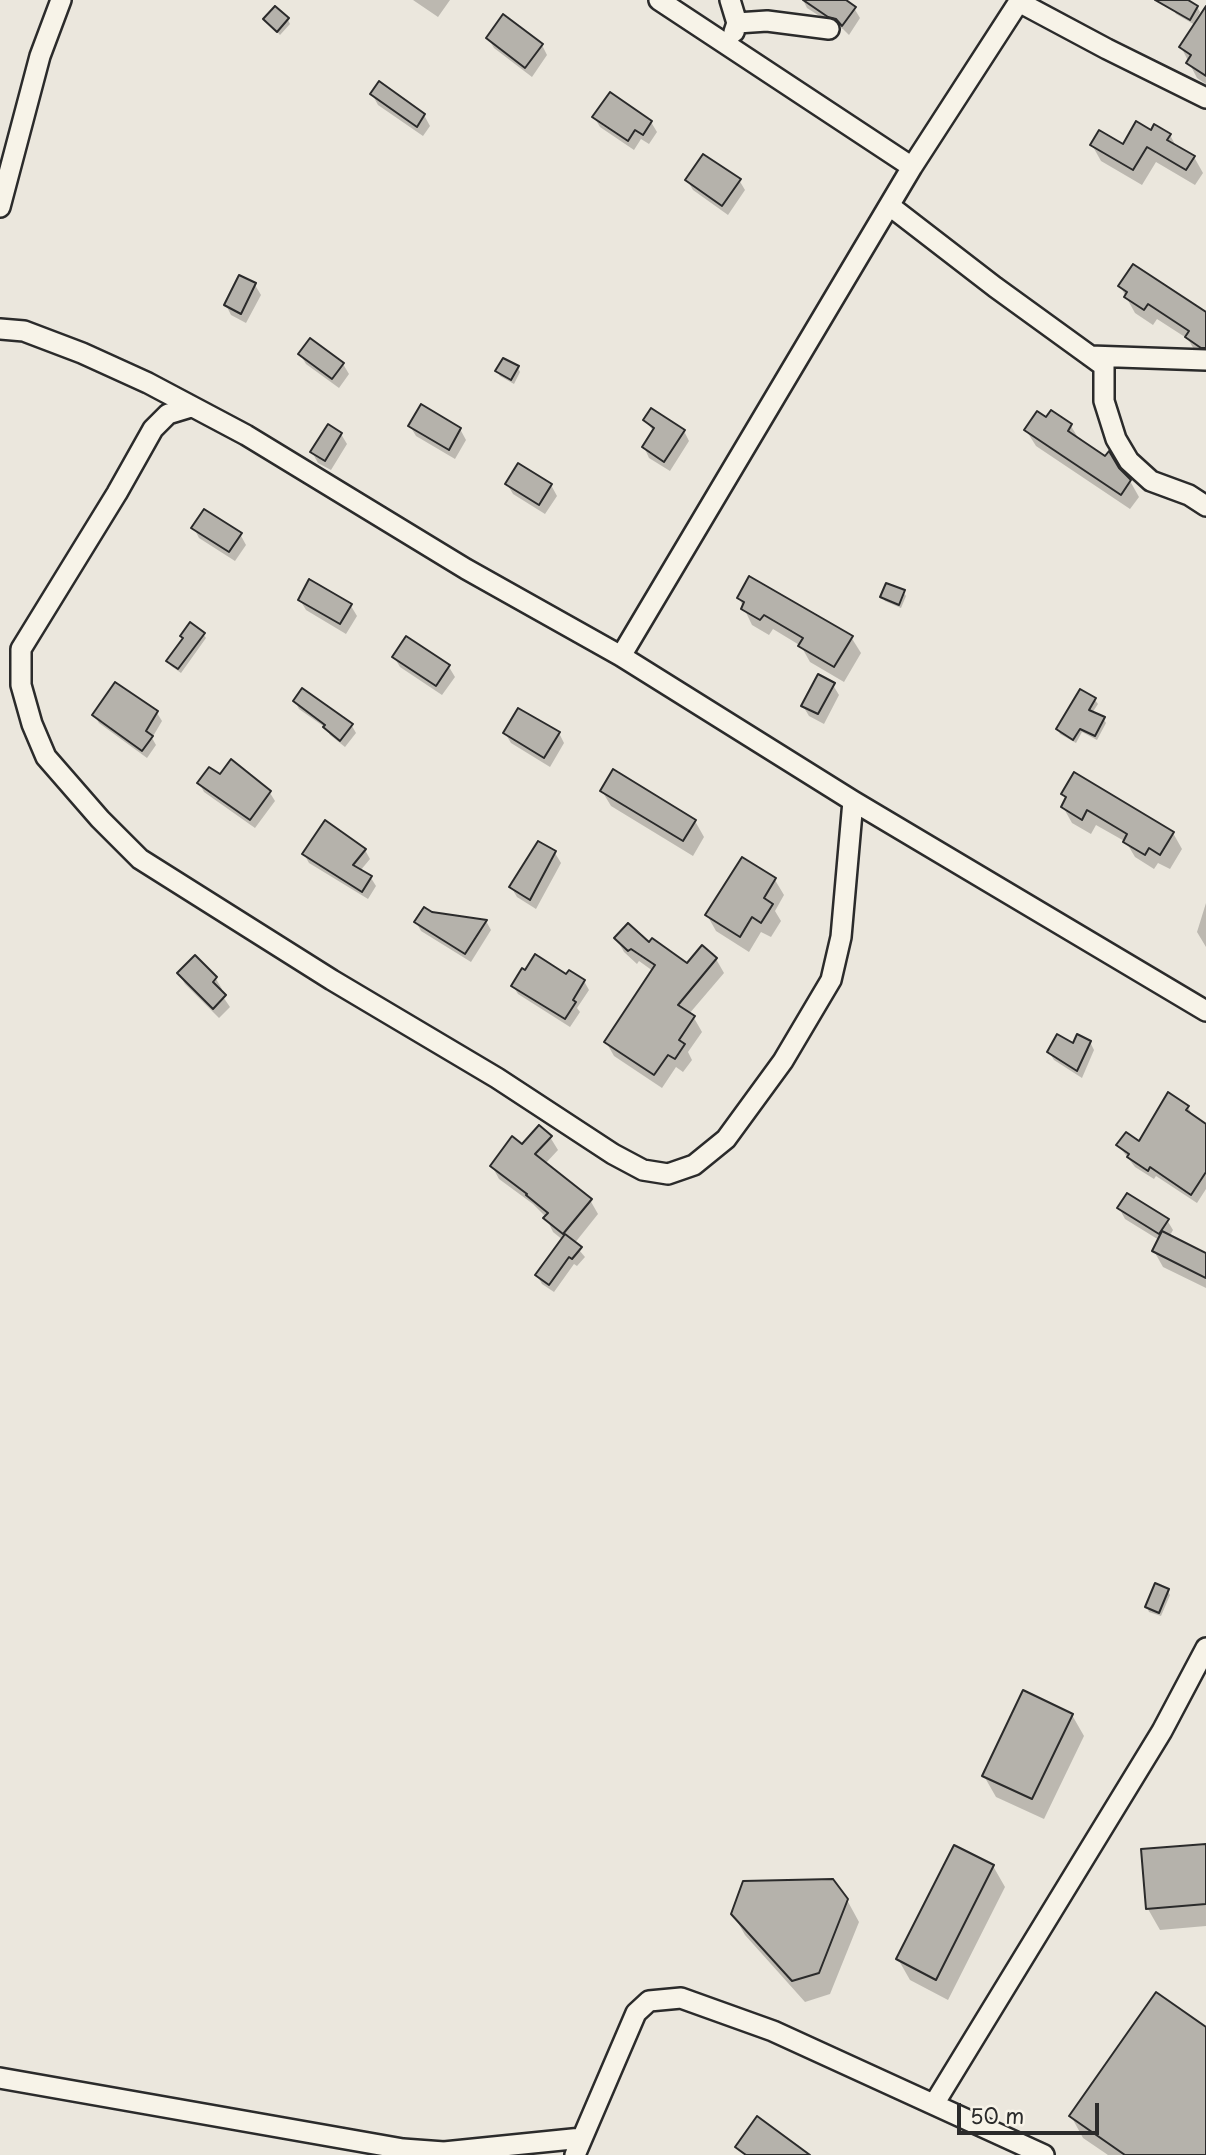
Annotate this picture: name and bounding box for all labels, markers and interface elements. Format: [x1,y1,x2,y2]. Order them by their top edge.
scale bar [961,2088,1103,2132]
text: 50 m [970,2099,1024,2131]

